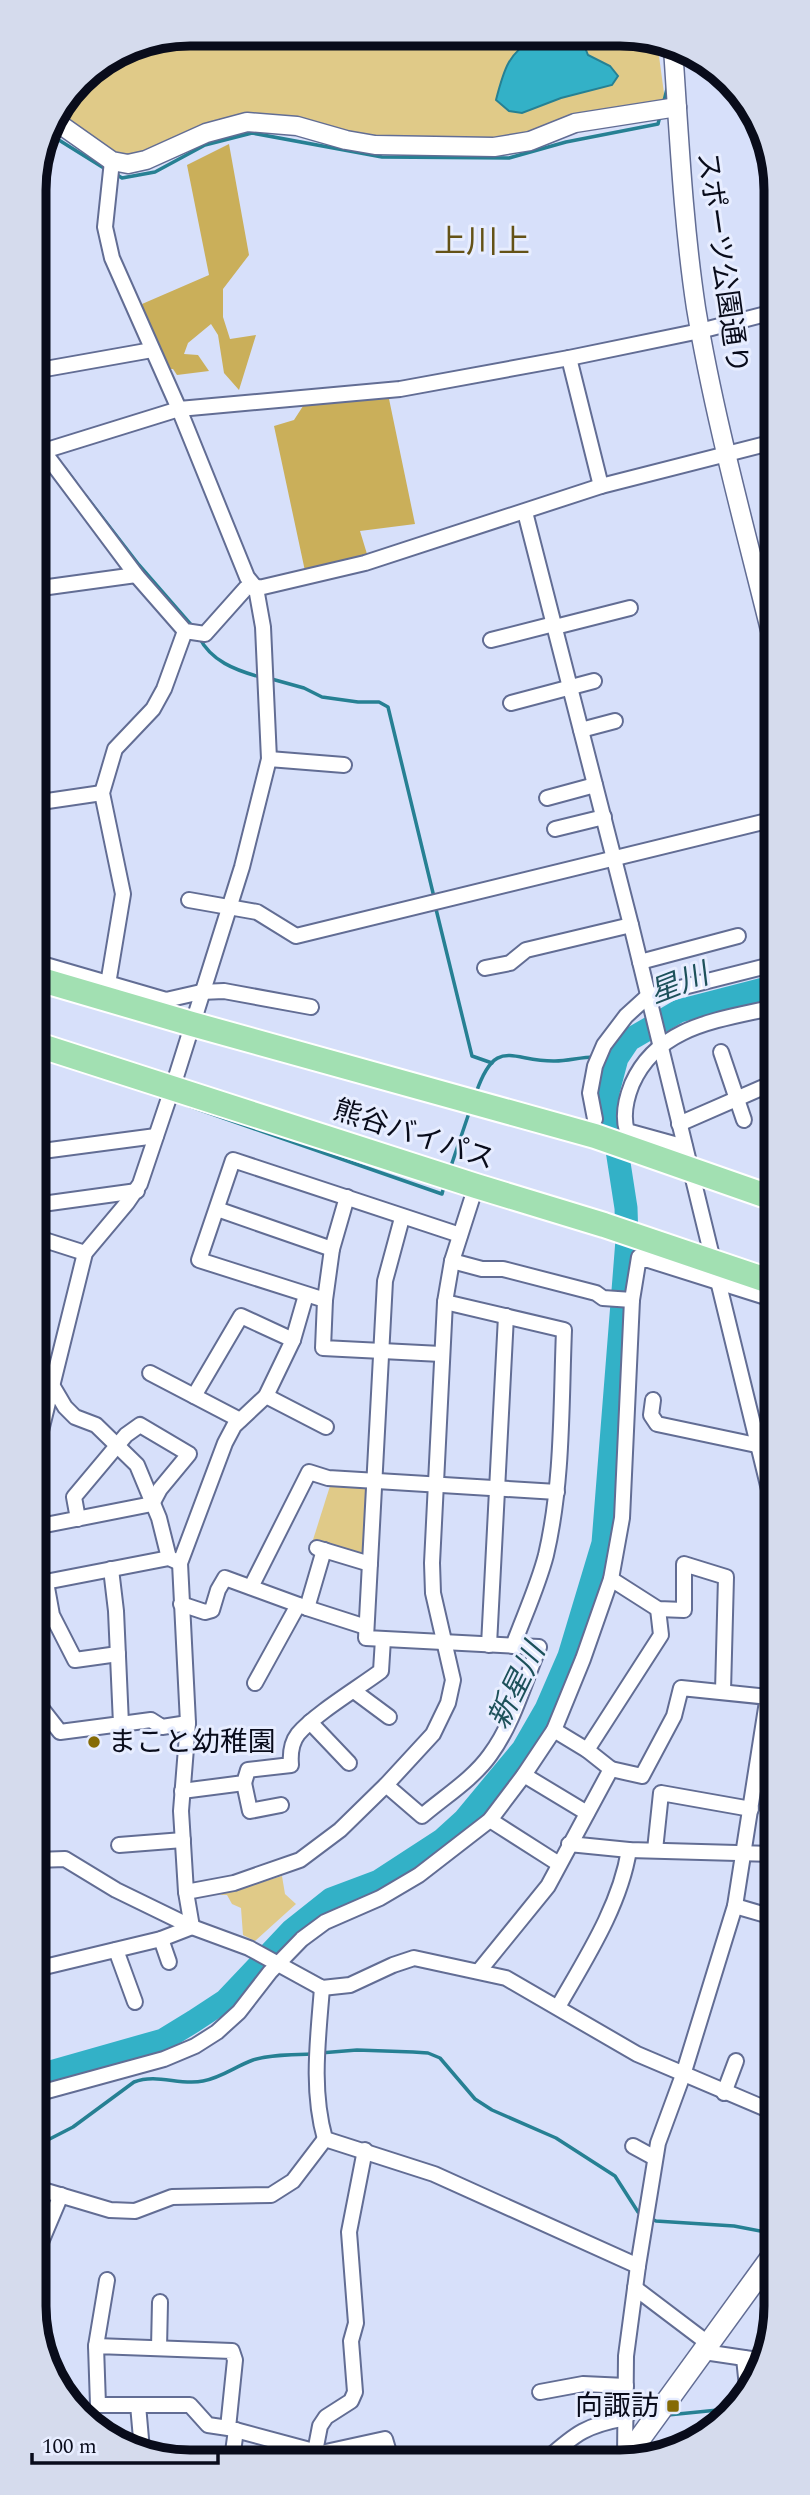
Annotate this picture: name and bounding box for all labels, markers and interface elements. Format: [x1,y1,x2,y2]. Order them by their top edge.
street label: スポーツ公園通り [685,149,759,377]
district label: 上川上 [434,218,530,267]
water label: 星川 [643,951,718,1016]
street label: 熊谷バイパス [328,1089,500,1181]
water label: 新星川 [477,1633,559,1737]
place label: まこと幼稚園 [108,1721,276,1764]
marker: まこと幼稚園 [86,1734,102,1750]
place label: 向諏訪 [575,2385,659,2428]
marker: 向諏訪 [665,2398,681,2414]
scale bar [32,2422,217,2466]
text: 100 m [42,2431,97,2463]

